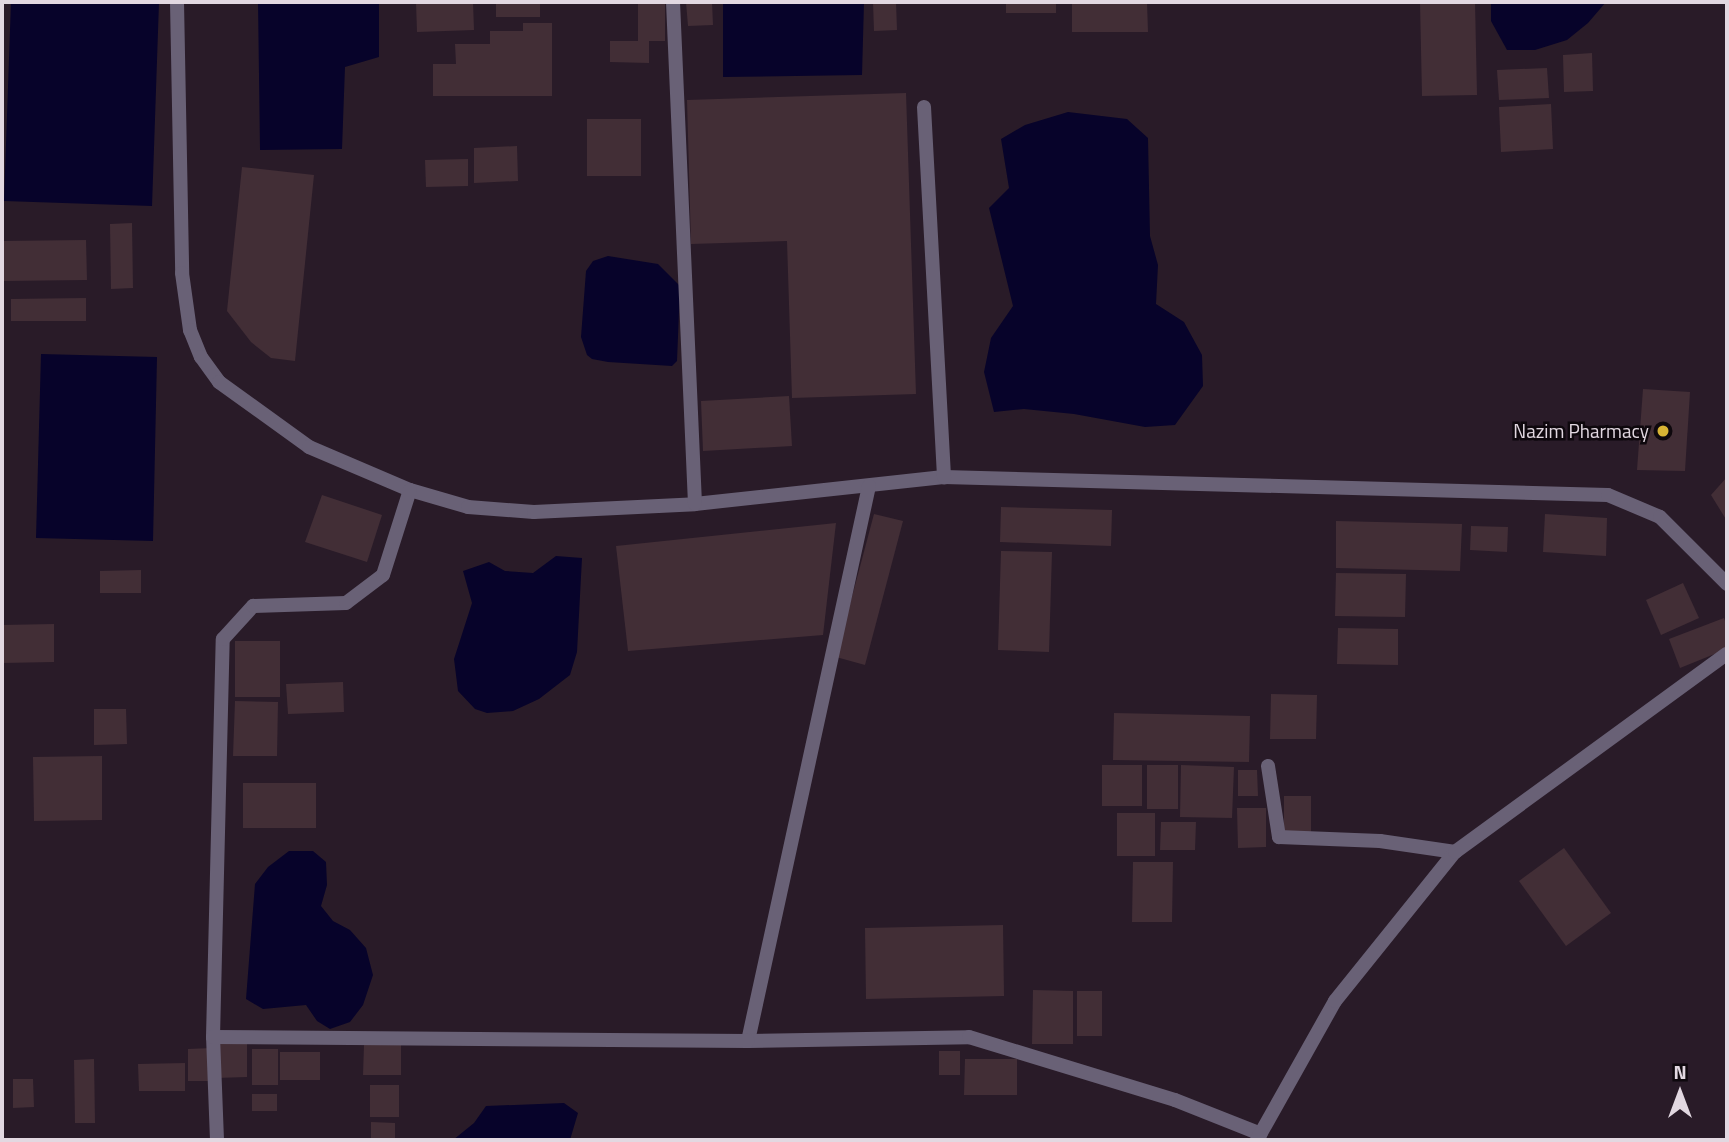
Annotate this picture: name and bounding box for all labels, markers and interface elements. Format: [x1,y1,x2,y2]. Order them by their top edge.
place label: Nazim Pharmacy [1513,420,1649,442]
marker: Nazim Pharmacy [1655,423,1671,439]
text: N [1673,1057,1687,1086]
north arrow [1645,1058,1715,1128]

